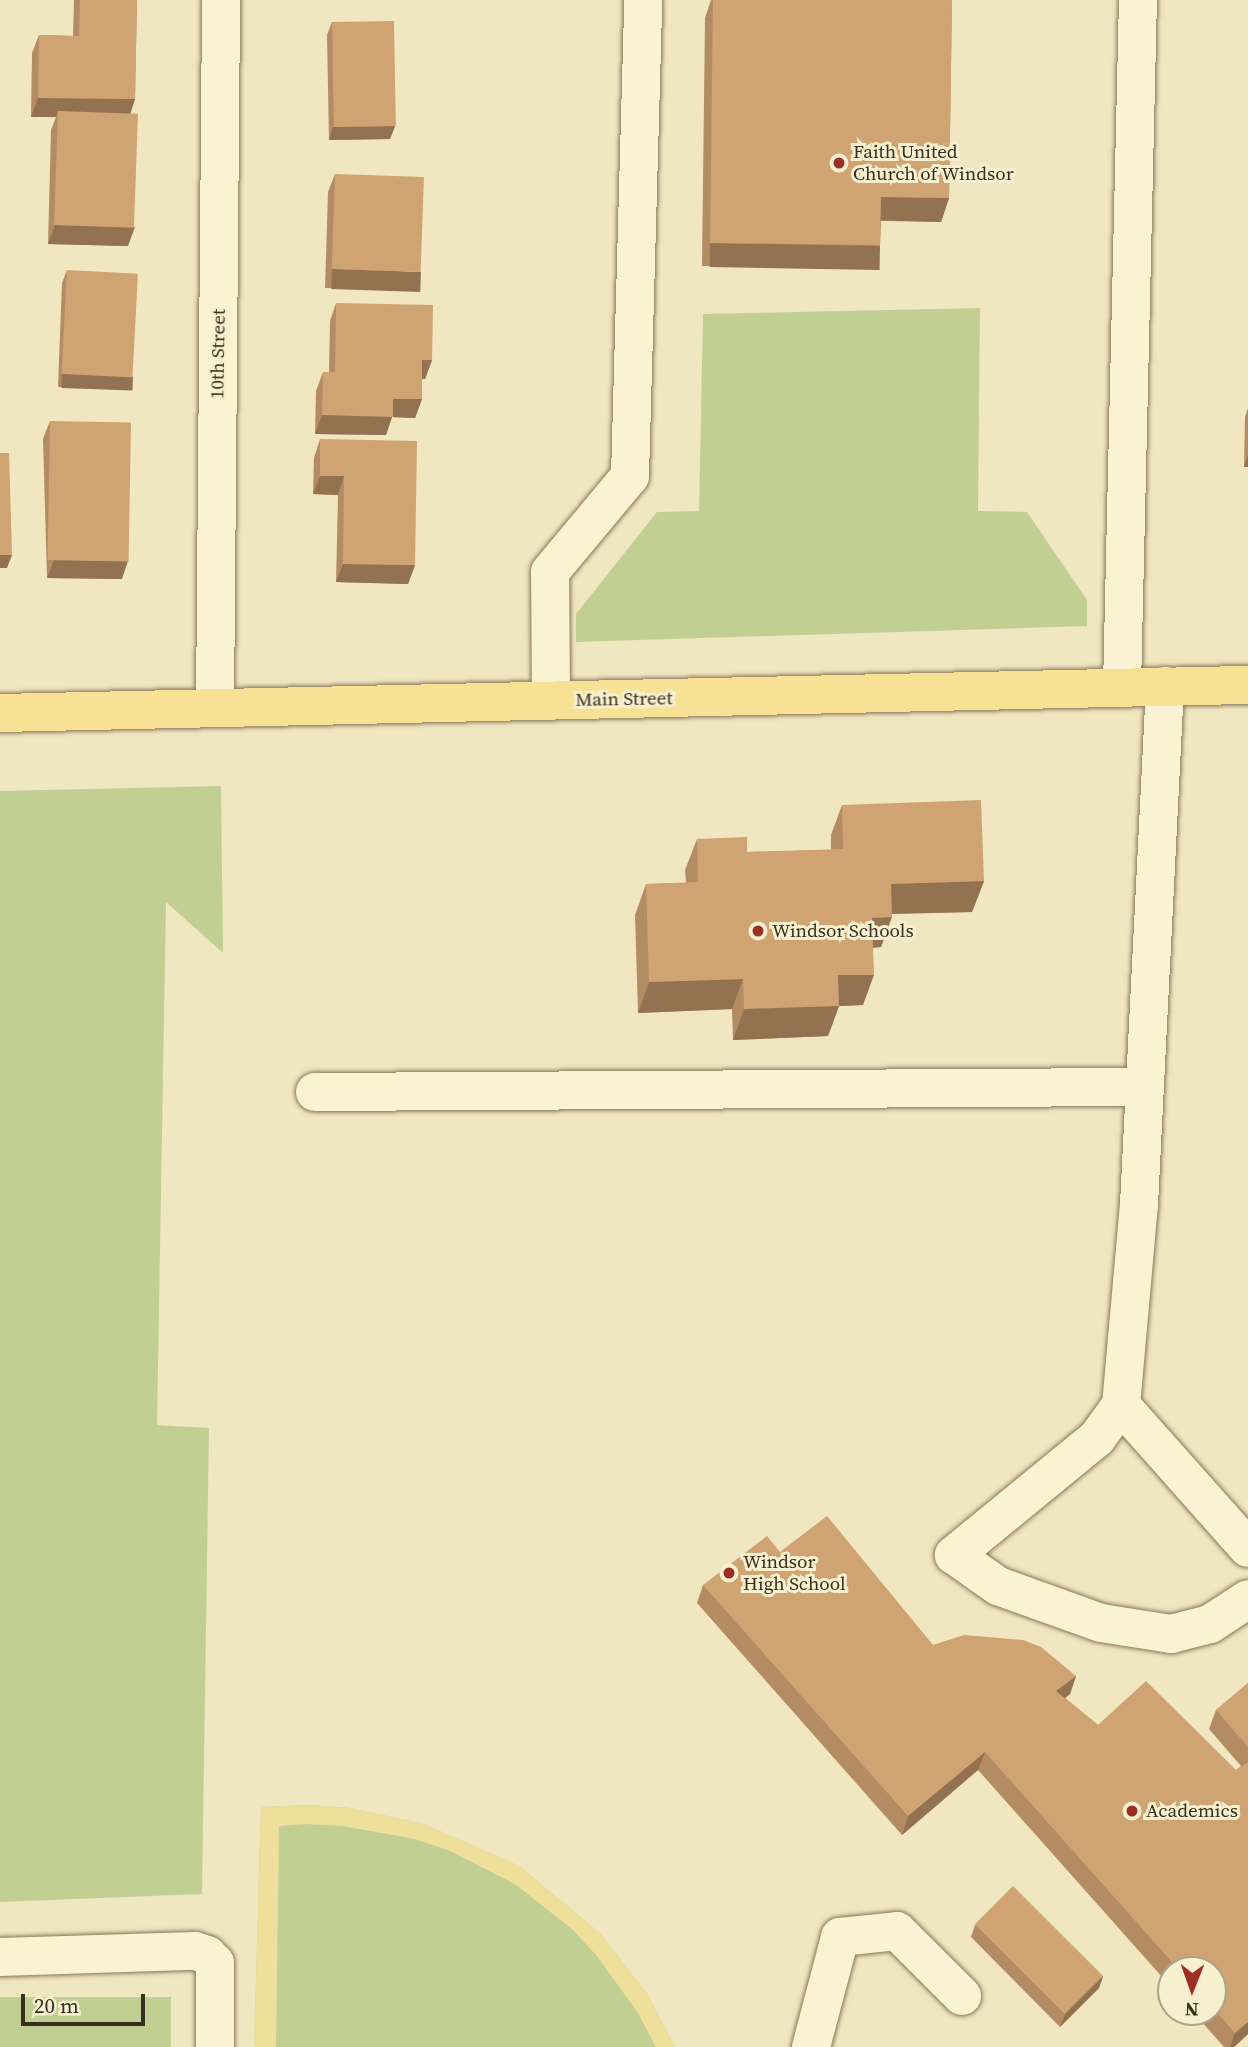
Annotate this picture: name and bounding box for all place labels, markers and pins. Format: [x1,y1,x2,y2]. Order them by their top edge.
place label: Faith United Church of Windsor [853,141,1014,185]
marker: Faith United Church of Windsor [831,155,847,171]
place label: Windsor Schools [772,920,914,942]
marker: Windsor Schools [750,923,766,939]
place label: Windsor High School [743,1551,846,1595]
marker: Windsor High School [721,1565,737,1581]
place label: Academics [1146,1800,1238,1822]
marker: Academics [1124,1803,1140,1819]

